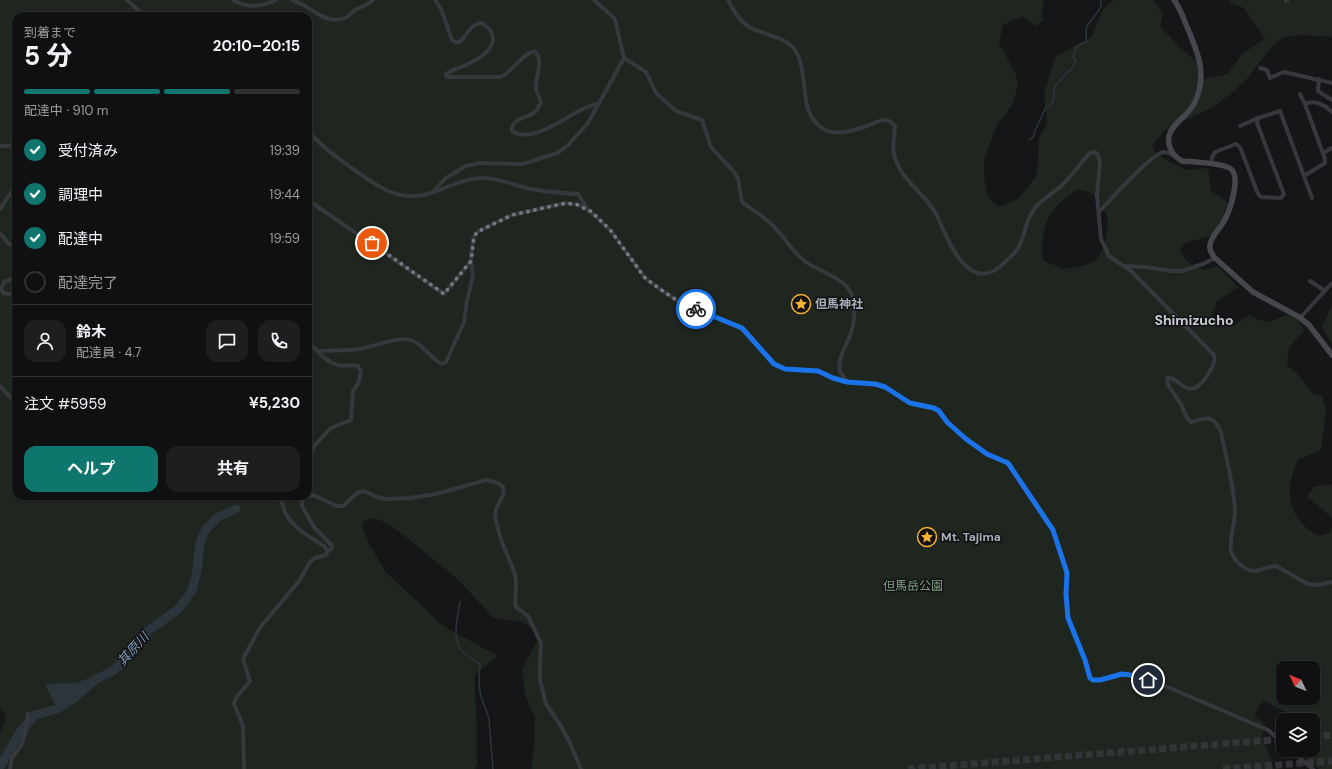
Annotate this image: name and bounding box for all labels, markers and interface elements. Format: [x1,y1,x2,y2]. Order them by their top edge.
text: 到着まで [24,24,76,41]
text: 20:10–20:15 [213,36,300,56]
text: 5 分 [24,39,72,73]
text: 配達中 · 910 m [24,102,108,119]
icon: check [24,139,46,161]
text: 受付済み [58,141,118,161]
text: 19:39 [270,142,300,159]
icon: check [24,183,46,205]
text: 調理中 [58,185,103,205]
text: 19:44 [269,186,300,203]
pin [355,226,389,260]
icon: check [24,227,46,249]
text: 配達中 [58,229,103,249]
text: 19:59 [269,230,300,247]
icon: bag [361,232,383,254]
text: 配達完了 [58,273,118,293]
courier [676,289,716,329]
place icon: 但馬神社 [790,293,812,315]
place label: 但馬神社 [815,296,863,312]
icon: bike [685,298,707,320]
district label: Shimizucho [1154,311,1234,329]
button: person [24,320,66,362]
button: chat [206,320,248,362]
button: phone [258,320,300,362]
text: 鈴木 [76,322,106,342]
text: 配達員 · 4.7 [76,344,142,361]
text: ¥5,230 [249,393,300,413]
text: 注文 #5959 [24,394,106,414]
button: ヘルプ [24,446,158,492]
button: 共有 [166,446,300,492]
place icon: Mt. Tajima [916,526,938,548]
place label: Mt. Tajima [941,529,1001,545]
park label: 但馬岳公園 [883,578,943,594]
water label: 其原川 [114,627,154,669]
north arrow [1276,661,1320,705]
map controls [1276,661,1320,757]
pin [1131,663,1165,697]
icon: home [1137,669,1159,691]
button: layers [1276,713,1320,757]

